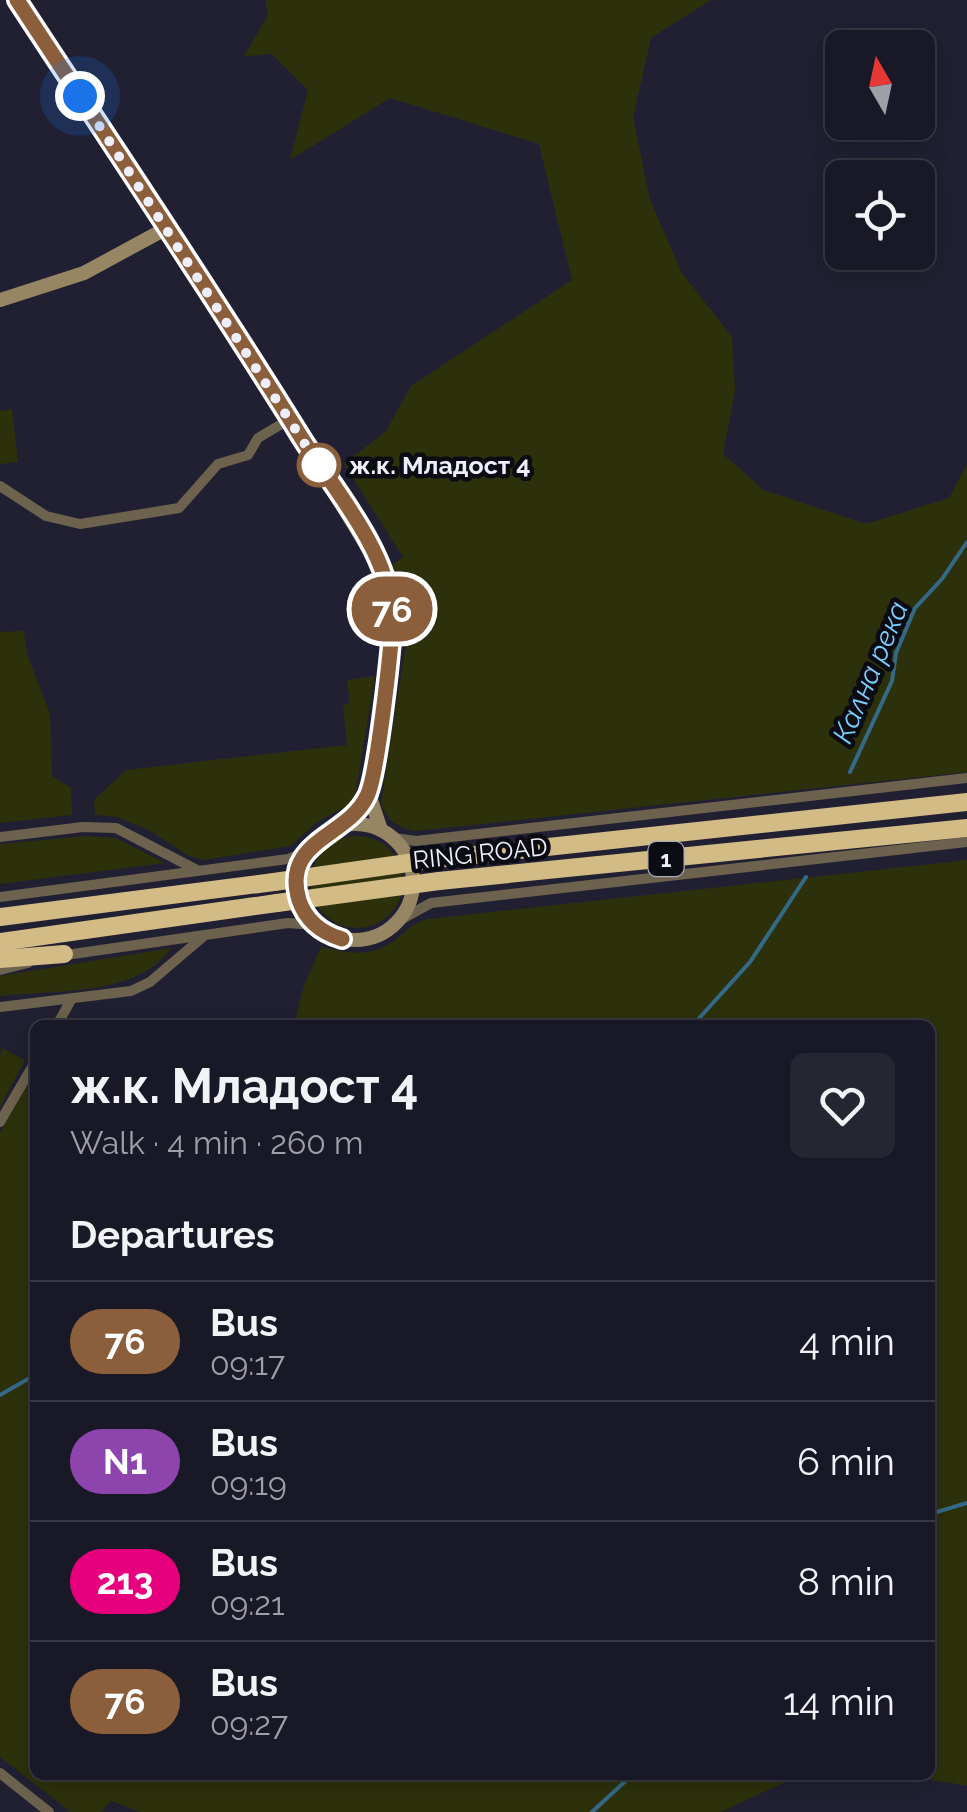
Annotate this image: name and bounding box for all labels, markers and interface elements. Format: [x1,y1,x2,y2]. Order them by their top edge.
north arrow [825,30,935,140]
map controls [825,30,935,270]
your location [55,71,105,121]
button: locate [825,160,935,270]
marker: ж.к. Младост 4 [298,444,340,486]
place label: ж.к. Младост 4 [349,450,531,480]
line badge: 76 [347,576,437,642]
text: 76 [372,589,412,630]
water label: Кална река [826,596,915,748]
street label: RING ROAD [411,831,549,875]
road number: 1 [648,842,684,876]
button: heart [790,1053,895,1158]
text: ж.к. Младост 4 [70,1058,418,1114]
text: Walk · 4 min · 260 m [70,1124,363,1161]
text: Departures [70,1212,275,1257]
text: Bus [210,1300,278,1345]
text: 4 min [799,1319,895,1364]
text: 76 [105,1321,145,1362]
text: 09:17 [210,1345,285,1382]
text: Bus [210,1420,278,1465]
text: 6 min [797,1439,895,1484]
text: N1 [103,1441,147,1482]
text: 09:19 [210,1465,287,1502]
text: Bus [210,1540,278,1585]
text: 8 min [797,1559,895,1604]
text: 213 [97,1561,153,1602]
text: 09:21 [210,1585,285,1622]
text: Bus [210,1660,278,1705]
text: 14 min [783,1679,895,1724]
text: 76 [105,1681,145,1722]
text: 09:27 [210,1705,288,1742]

